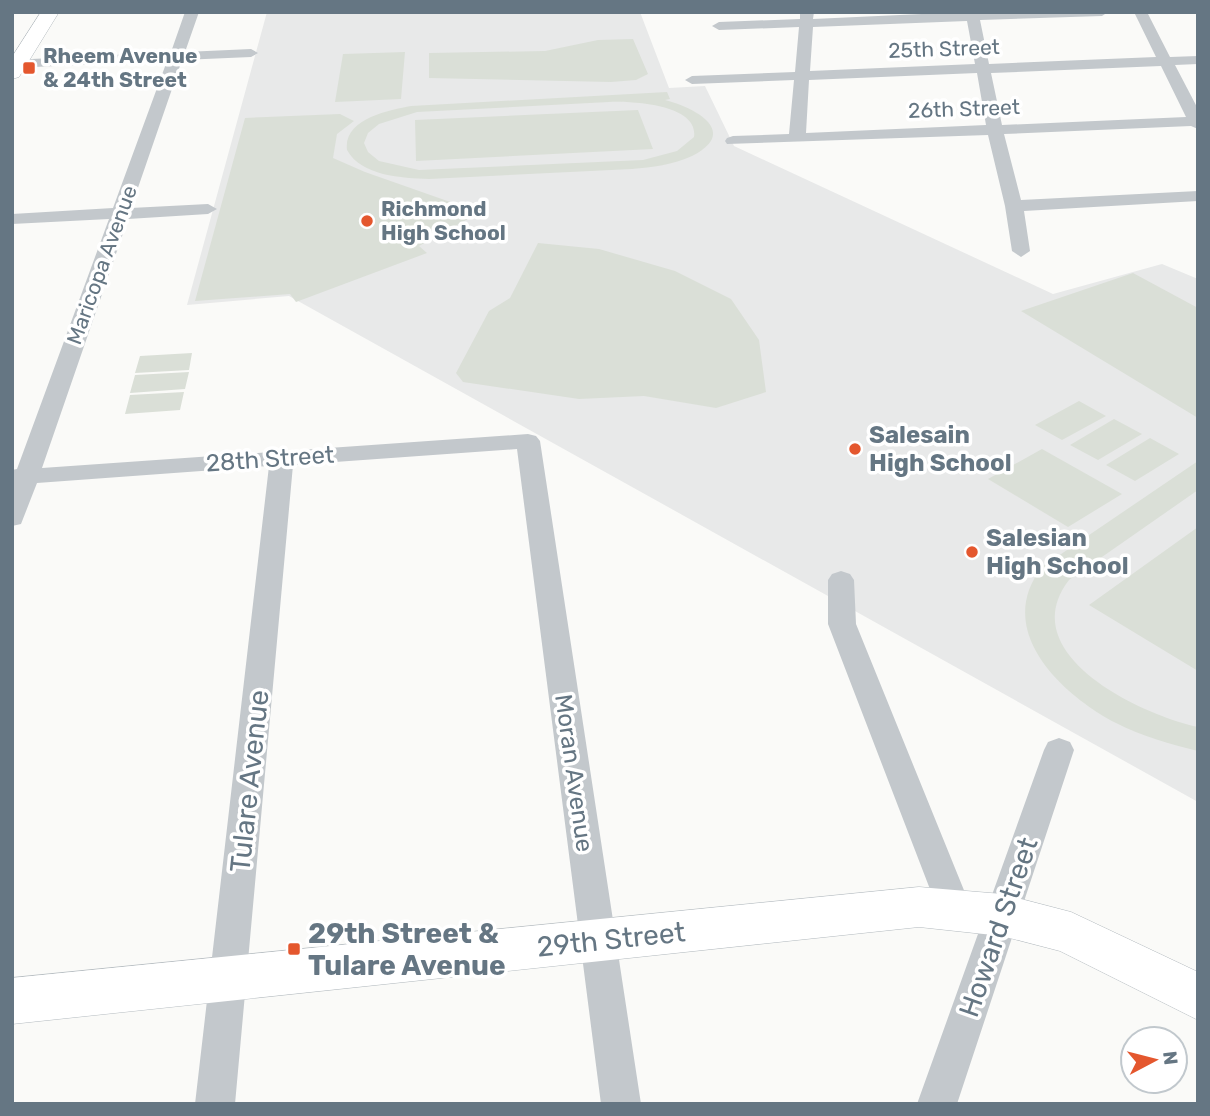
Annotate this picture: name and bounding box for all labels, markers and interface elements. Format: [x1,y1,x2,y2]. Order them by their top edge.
street label: 25th Street [888,34,1000,63]
place label: Rheem Avenue & 24th Street [43,43,198,92]
marker: Rheem Avenue & 24th Street [21,60,37,76]
street label: 26th Street [908,94,1020,123]
street label: Maricopa Avenue [61,182,142,348]
place label: Richmond High School [381,196,506,245]
marker: Richmond High School [359,213,375,229]
place label: Salesain High School [869,421,1012,477]
street label: 28th Street [205,441,335,477]
marker: Salesain High School [847,441,863,457]
place label: Salesian High School [986,524,1129,580]
marker: Salesian High School [964,544,980,560]
street label: Tulare Avenue [224,688,275,874]
street label: Moran Avenue [549,692,599,854]
street label: Howard Street [952,833,1045,1021]
street label: 29th Street [535,915,687,964]
place label: 29th Street & Tulare Avenue [308,917,506,982]
marker: 29th Street & Tulare Avenue [286,941,302,957]
north arrow [1119,1025,1189,1095]
text: N [1158,1050,1183,1066]

